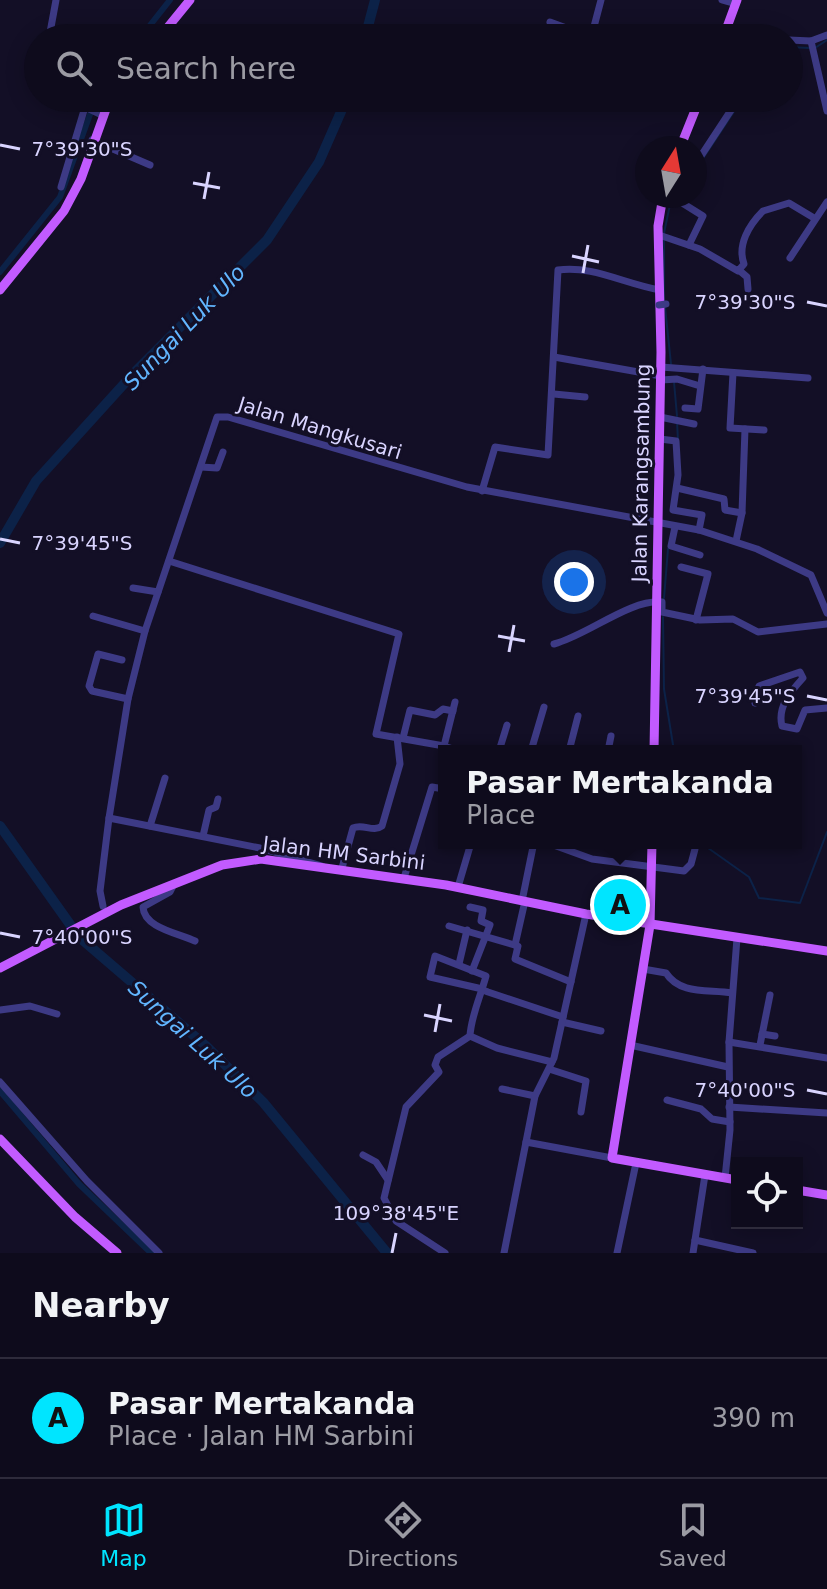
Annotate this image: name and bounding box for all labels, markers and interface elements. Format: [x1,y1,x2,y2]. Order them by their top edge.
search box [24,24,803,112]
icon: search [52,46,96,90]
text: Search here [116,51,296,86]
north arrow [635,136,707,208]
text: 7°39'30"S [31,137,133,161]
water label: Sungai Luk Ulo [118,260,250,395]
text: 7°39'30"S [694,290,796,314]
street label: Jalan Karangsambung [627,363,655,585]
street label: Jalan Mangkusari [233,391,405,464]
text: 7°39'45"S [31,531,133,555]
your location [554,562,594,602]
text: 7°39'45"S [694,684,796,708]
popup [438,745,802,849]
text: Pasar Mertakanda [466,765,774,800]
text: Place [466,800,535,830]
street label: Jalan HM Sarbini [260,831,427,875]
pin: A [594,875,646,935]
text: 7°40'00"S [31,925,133,949]
water label: Sungai Luk Ulo [123,975,262,1104]
text: 7°40'00"S [694,1078,796,1102]
map controls [731,1157,803,1229]
button: locate [731,1157,803,1229]
text: 109°38'45"E [333,1201,459,1225]
text: Nearby [32,1285,170,1325]
text: Pasar Mertakanda [108,1386,416,1421]
text: A [48,1403,68,1433]
text: 390 m [712,1403,795,1433]
text: Place · Jalan HM Sarbini [108,1421,414,1451]
tab: Map [100,1498,147,1571]
tab: Directions [347,1498,458,1571]
tab: Saved [659,1498,727,1571]

